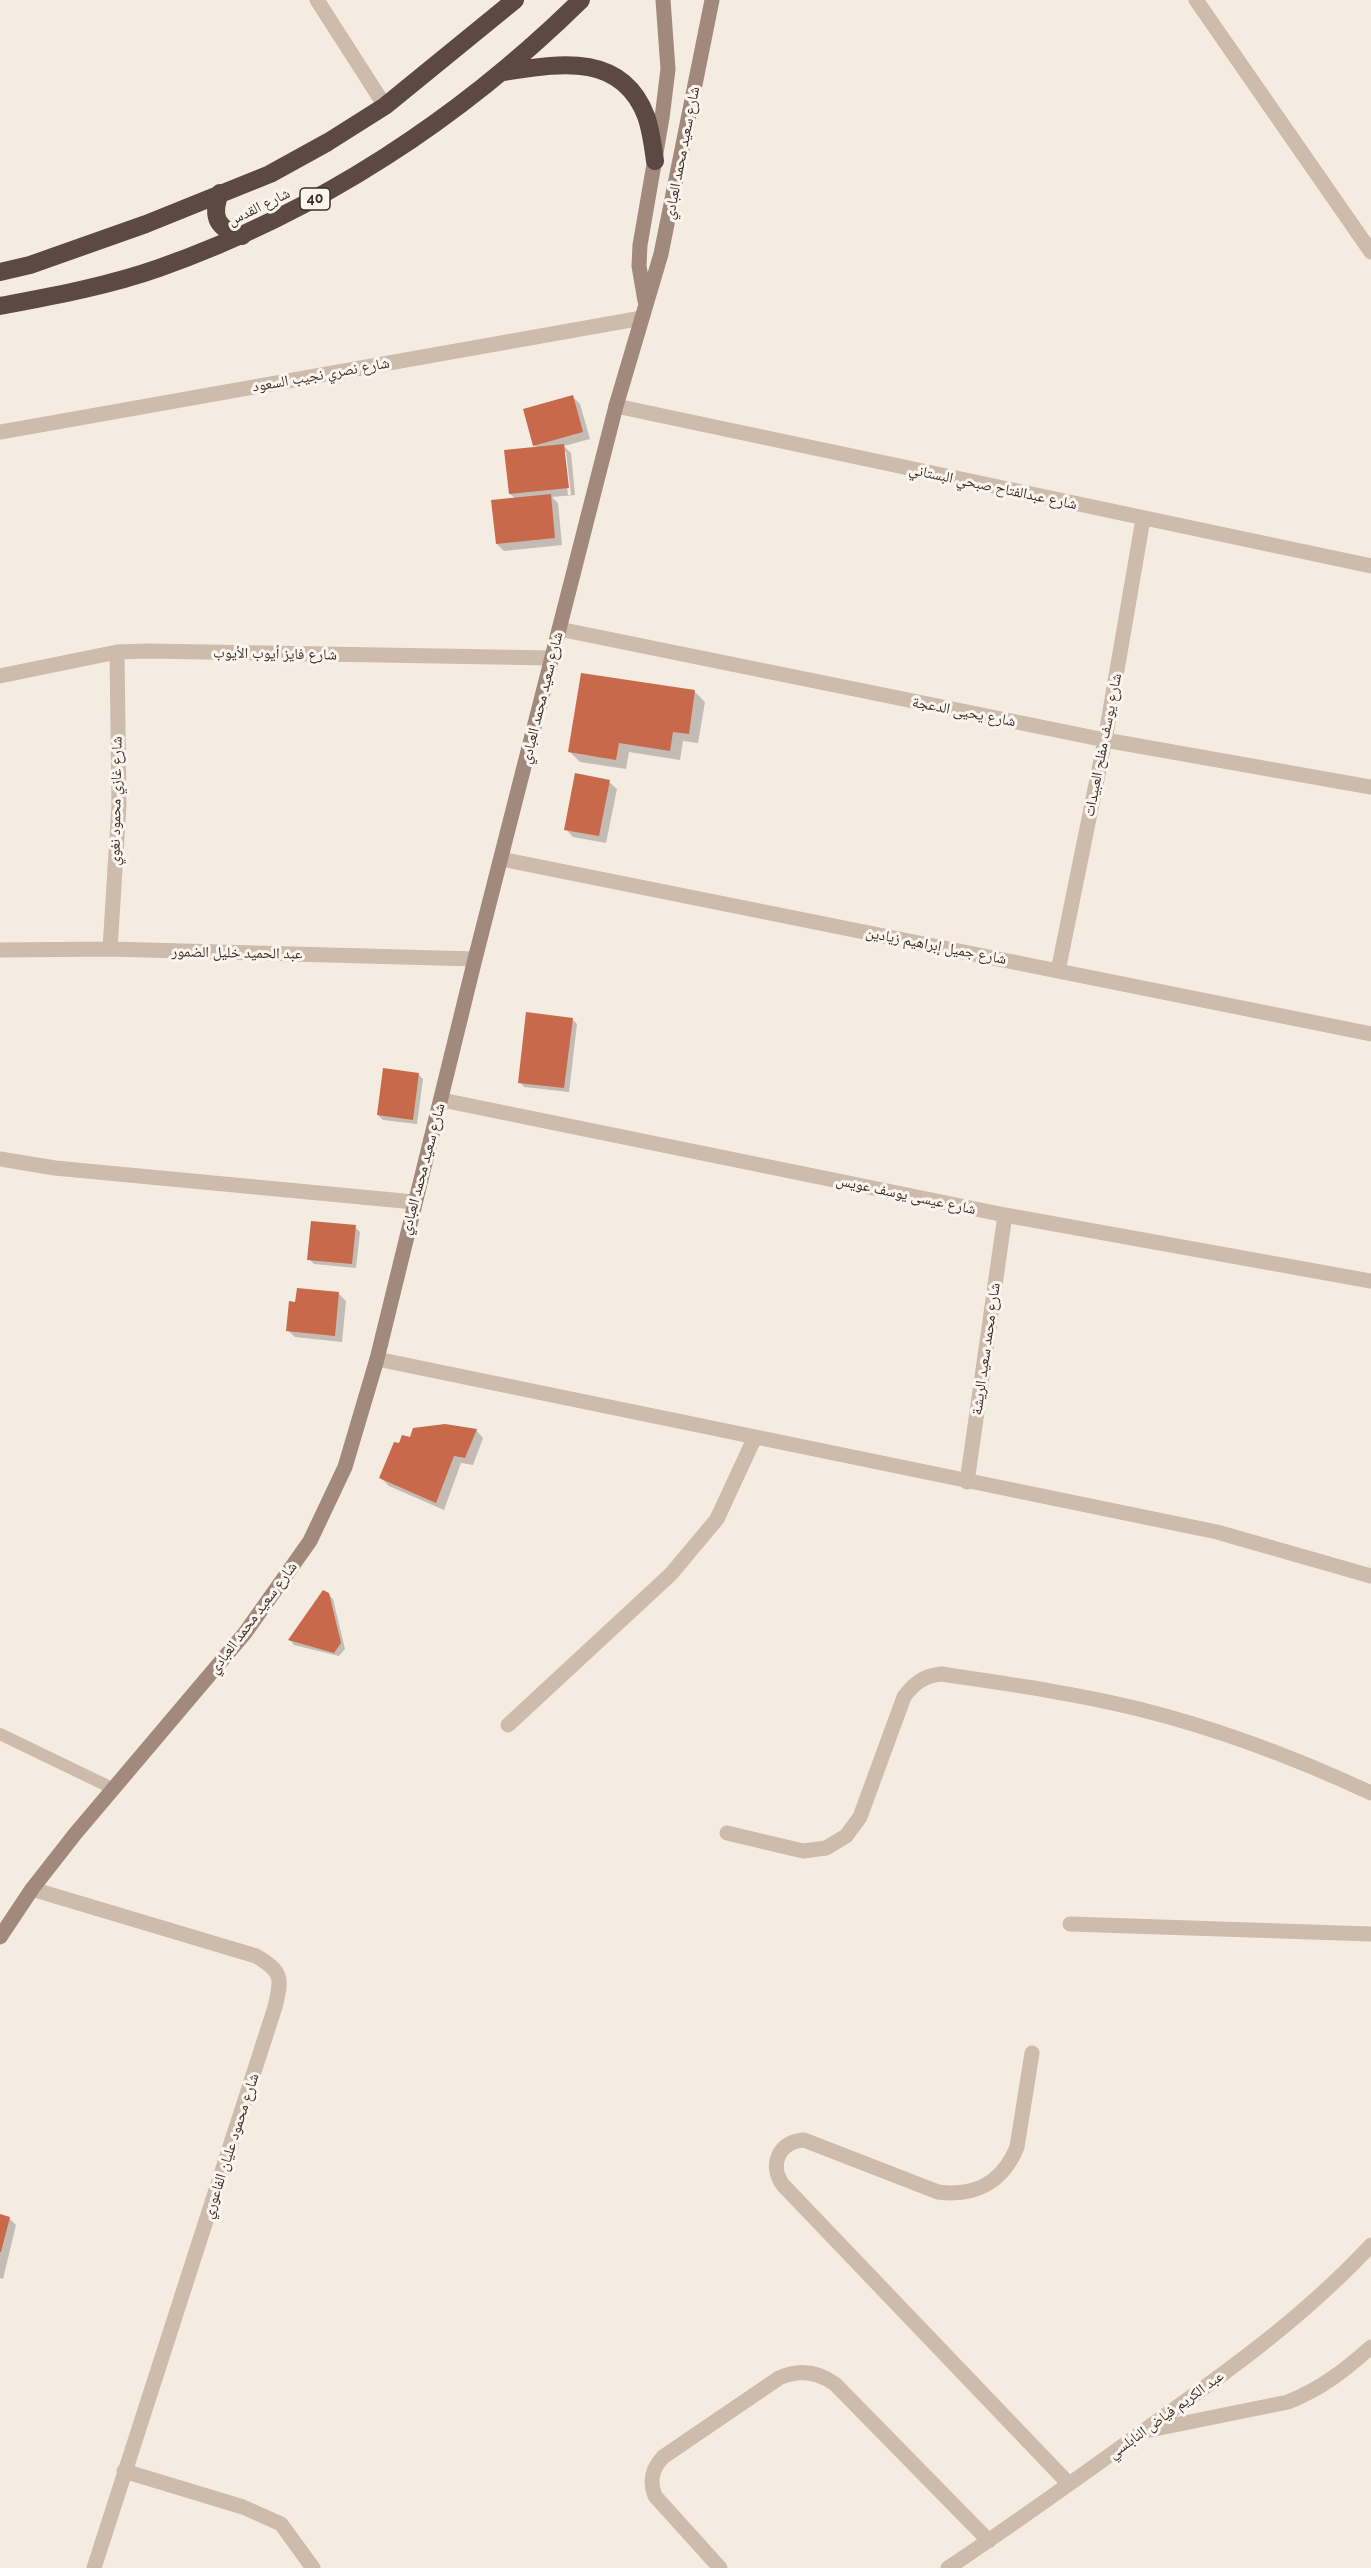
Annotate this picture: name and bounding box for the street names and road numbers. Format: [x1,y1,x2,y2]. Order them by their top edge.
street label: شارع سعيد محمد العبادي [660,85,704,221]
street label: شارع القدس [225,184,293,230]
road number: 40 [300,188,330,210]
street label: شارع نصري نجيب السعود [251,354,391,396]
street label: شارع عبدالفتاح صبحي البستاني [907,460,1079,514]
street label: شارع سعيد محمد العبادي [517,630,567,766]
street label: شارع فايز أيوب الأيوب [213,644,337,664]
street label: شارع يوسف مفلح العبيدات [1080,672,1126,818]
street label: شارع يحيى الدعجة [911,693,1017,731]
street label: شارع غازي محمود نغوي [106,736,126,866]
street label: شارع جميل إبراهيم زيادين [864,924,1008,968]
street label: عبد الحميد خليل الضمور [171,943,303,963]
street label: شارع سعيد محمد العبادي [397,1101,449,1237]
street label: شارع عيسى يوسف عويس [834,1171,978,1219]
street label: شارع محمد سعيد الريشة [968,1282,1004,1416]
street label: شارع سعيد محمد العبادي [205,1559,301,1677]
street label: شارع محمود عليان الفاعوري [199,2071,263,2221]
street label: عبد الكريم فياض النابلسي [1105,2367,1227,2463]

